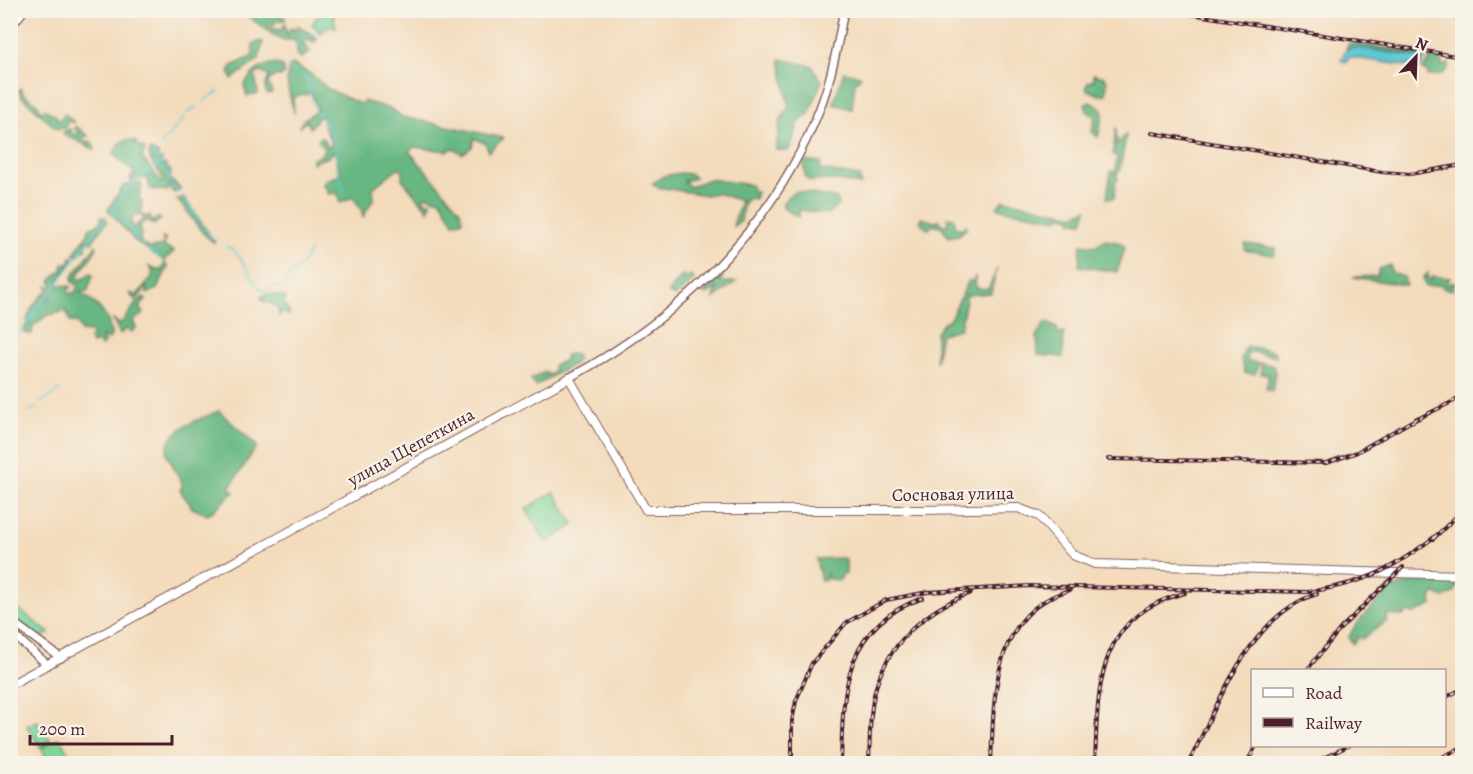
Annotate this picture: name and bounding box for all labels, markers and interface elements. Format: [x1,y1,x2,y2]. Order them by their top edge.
north arrow [1386,27,1446,87]
text: N [1412,32,1431,57]
street label: улица Щепеткина [342,402,479,492]
street label: Сосновая улица [892,481,1015,507]
legend [1251,669,1446,747]
text: Road [1305,681,1343,705]
scale bar [30,708,172,746]
text: Railway [1305,711,1363,735]
text: 200 m [39,717,85,741]

